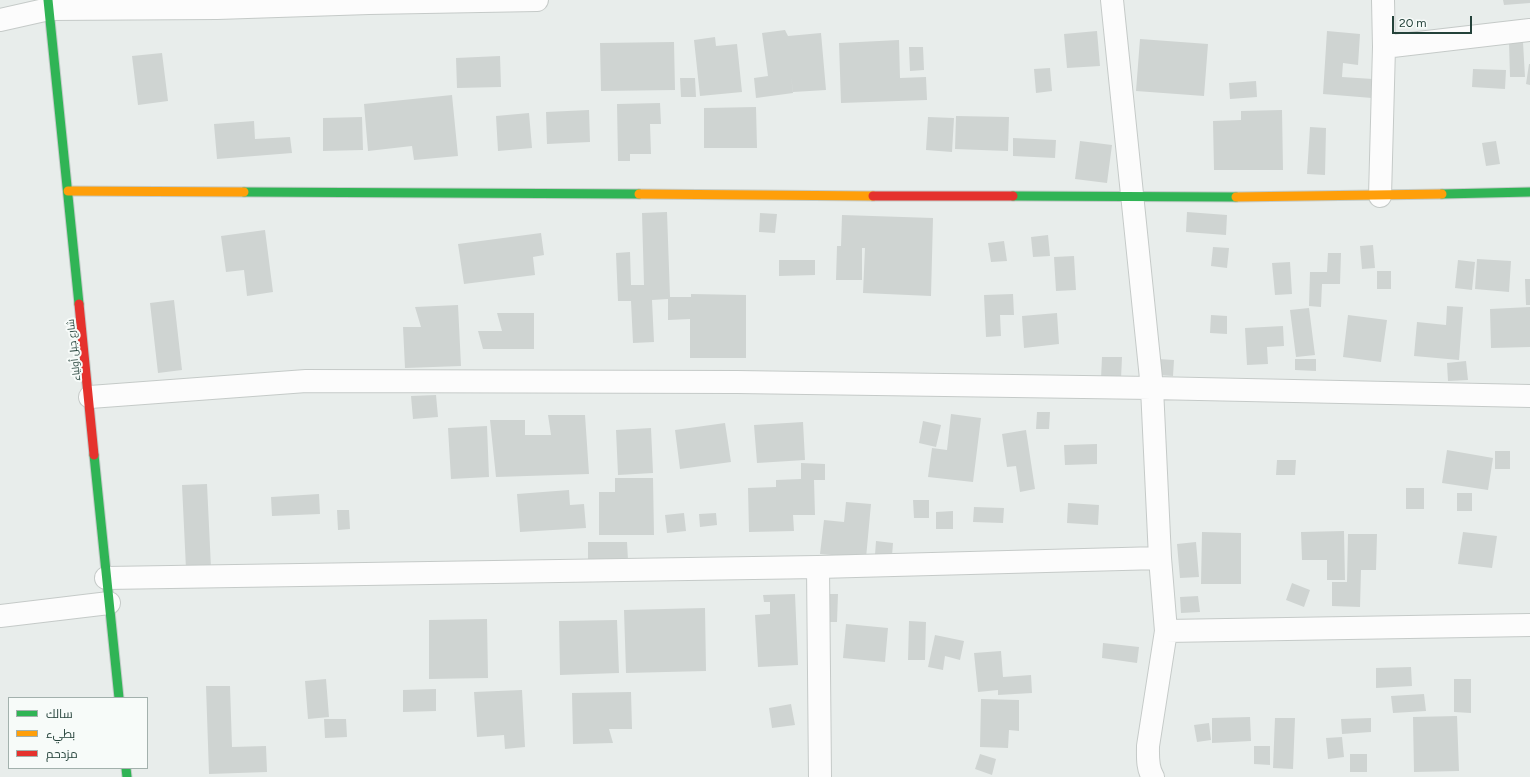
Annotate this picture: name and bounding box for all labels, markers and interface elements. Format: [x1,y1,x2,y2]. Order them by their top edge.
scale bar [1394,8,1474,34]
text: 20 m [1399,16,1427,30]
street label: شارع جبل أولياء [65,319,83,381]
legend [8,697,148,769]
text: سالك [46,707,73,721]
text: بطيء [46,727,75,741]
text: مزدحم [46,747,78,761]

